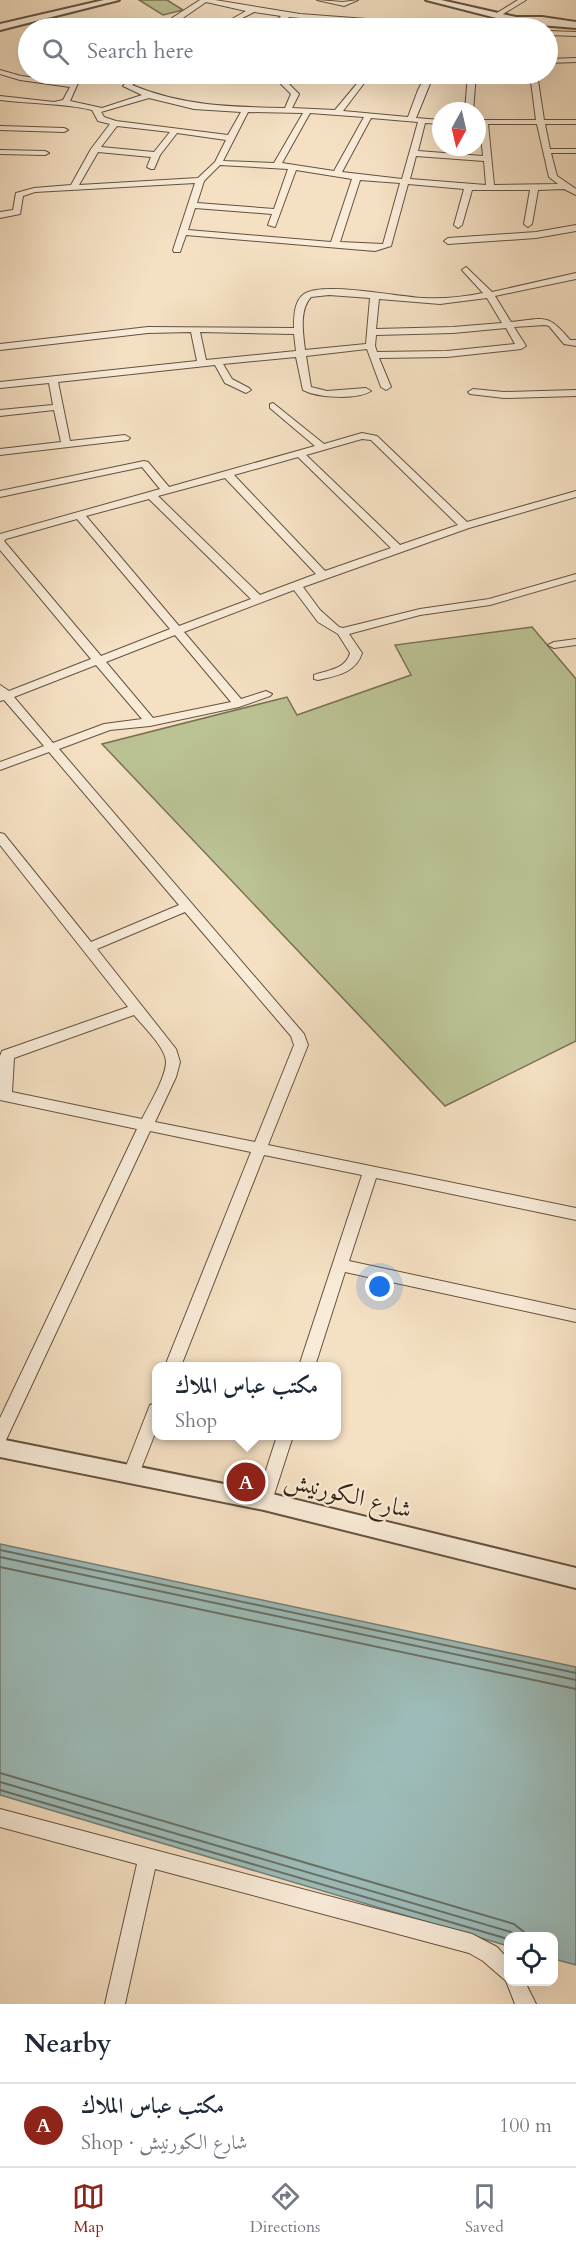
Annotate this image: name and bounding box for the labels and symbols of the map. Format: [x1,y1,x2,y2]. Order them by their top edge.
north arrow [432,102,486,156]
your location [365,1272,394,1301]
pin: A [226,1460,266,1504]
street label: شارع الكورنيش [280,1463,415,1530]

